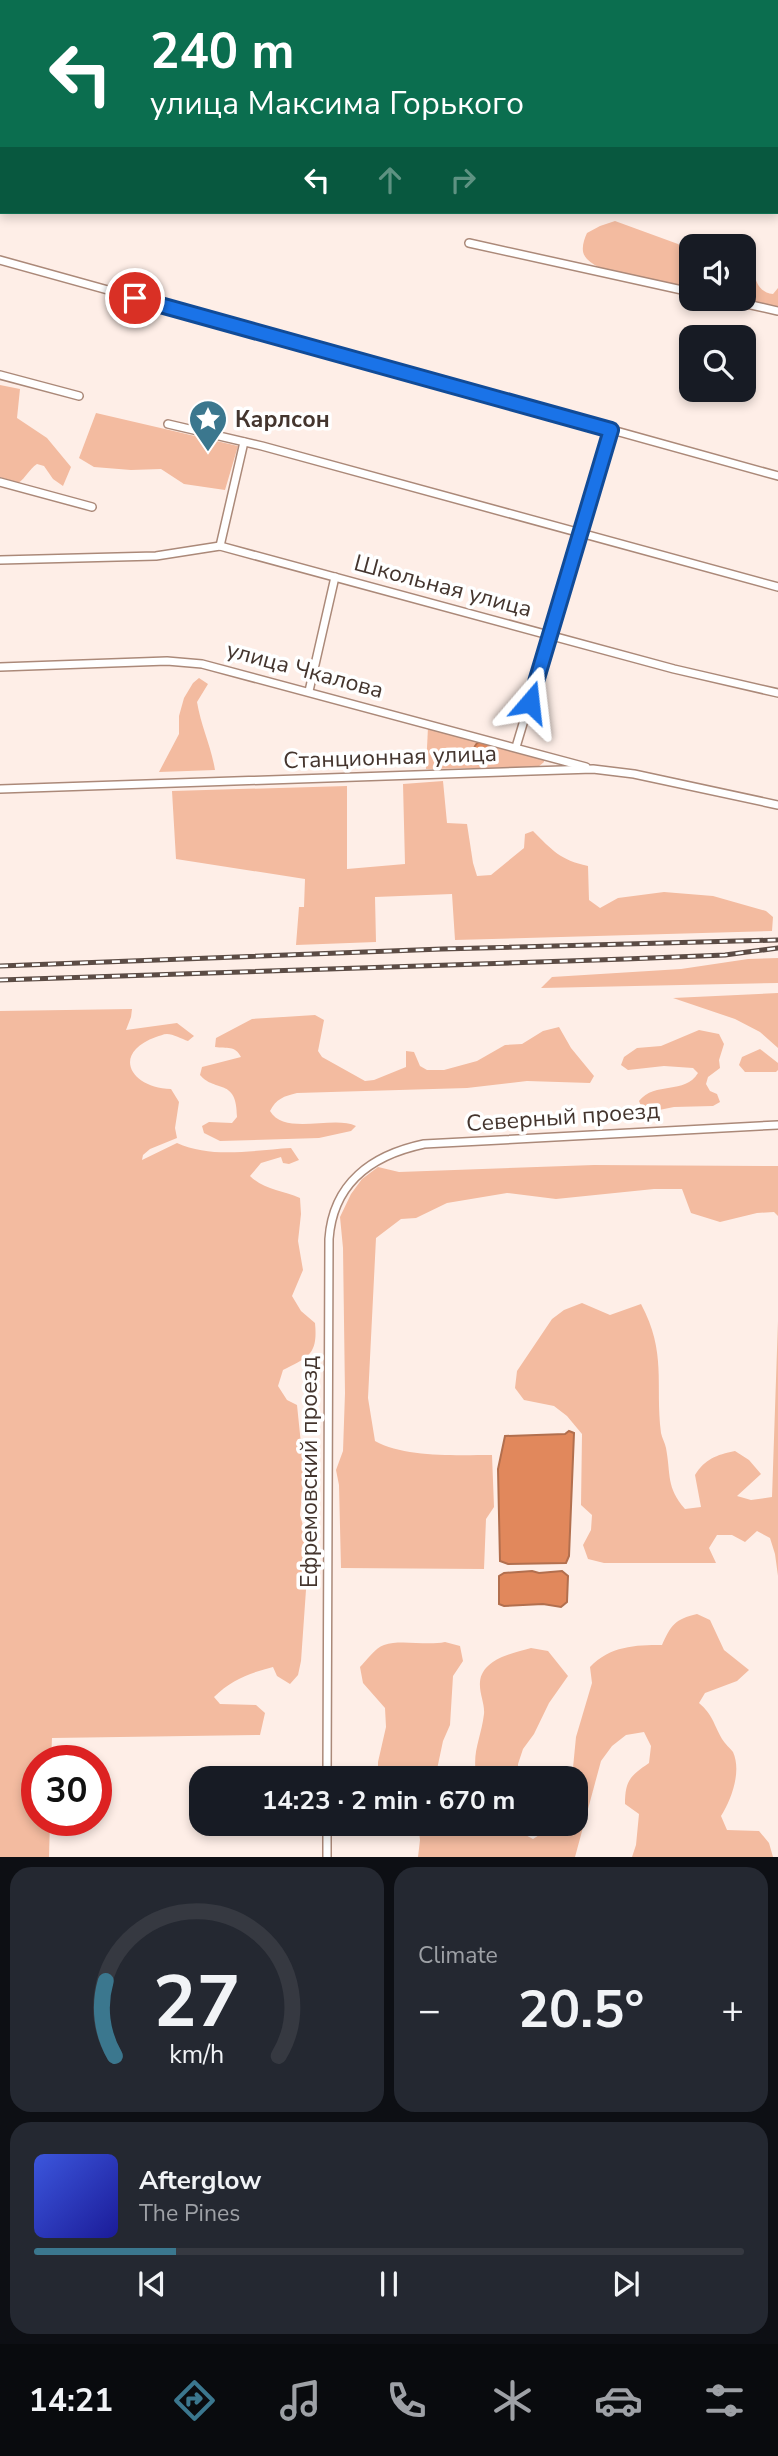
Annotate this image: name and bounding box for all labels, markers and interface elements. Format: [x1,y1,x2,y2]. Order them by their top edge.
text: 240 m [150,18,294,85]
icon: left [35,28,126,119]
text: улица Максима Горького [150,82,524,125]
icon: left [298,161,336,199]
icon: ahead [371,161,409,199]
icon: right [444,161,482,199]
map controls [679,234,756,402]
button: sound [679,234,756,311]
pin [105,268,165,328]
icon: arrive [116,279,154,317]
button: search [679,325,756,402]
place icon: Карлсон [187,398,229,453]
place label: Карлсон [235,404,330,435]
street label: Школьная улица [351,547,535,625]
street label: улица Чкалова [223,634,387,706]
position arrow [493,665,567,739]
street label: Станционная улица [283,738,497,776]
street label: Северный проезд [465,1095,661,1139]
street label: Ефремовский проезд [294,1356,325,1588]
speed limit sign: 30 [21,1745,112,1836]
text: 14:23 · 2 min · 670 m [262,1783,515,1818]
text: Climate [418,1940,498,1971]
text: 27 [153,1952,241,2052]
text: 20.5° [518,1974,644,2045]
text: − [418,1985,441,2036]
text: + [721,1985,744,2036]
text: km/h [169,2037,225,2071]
text: Afterglow [139,2163,262,2198]
text: The Pines [139,2198,240,2229]
icon: previous [133,2265,171,2303]
icon: pause [370,2265,408,2303]
icon: next [607,2265,645,2303]
icon: directions [170,2376,219,2425]
icon: music [276,2376,325,2425]
icon: phone [382,2376,431,2425]
icon: climate [488,2376,537,2425]
icon: car [594,2376,643,2425]
icon: filters [700,2376,749,2425]
text: 14:21 [29,2379,113,2422]

